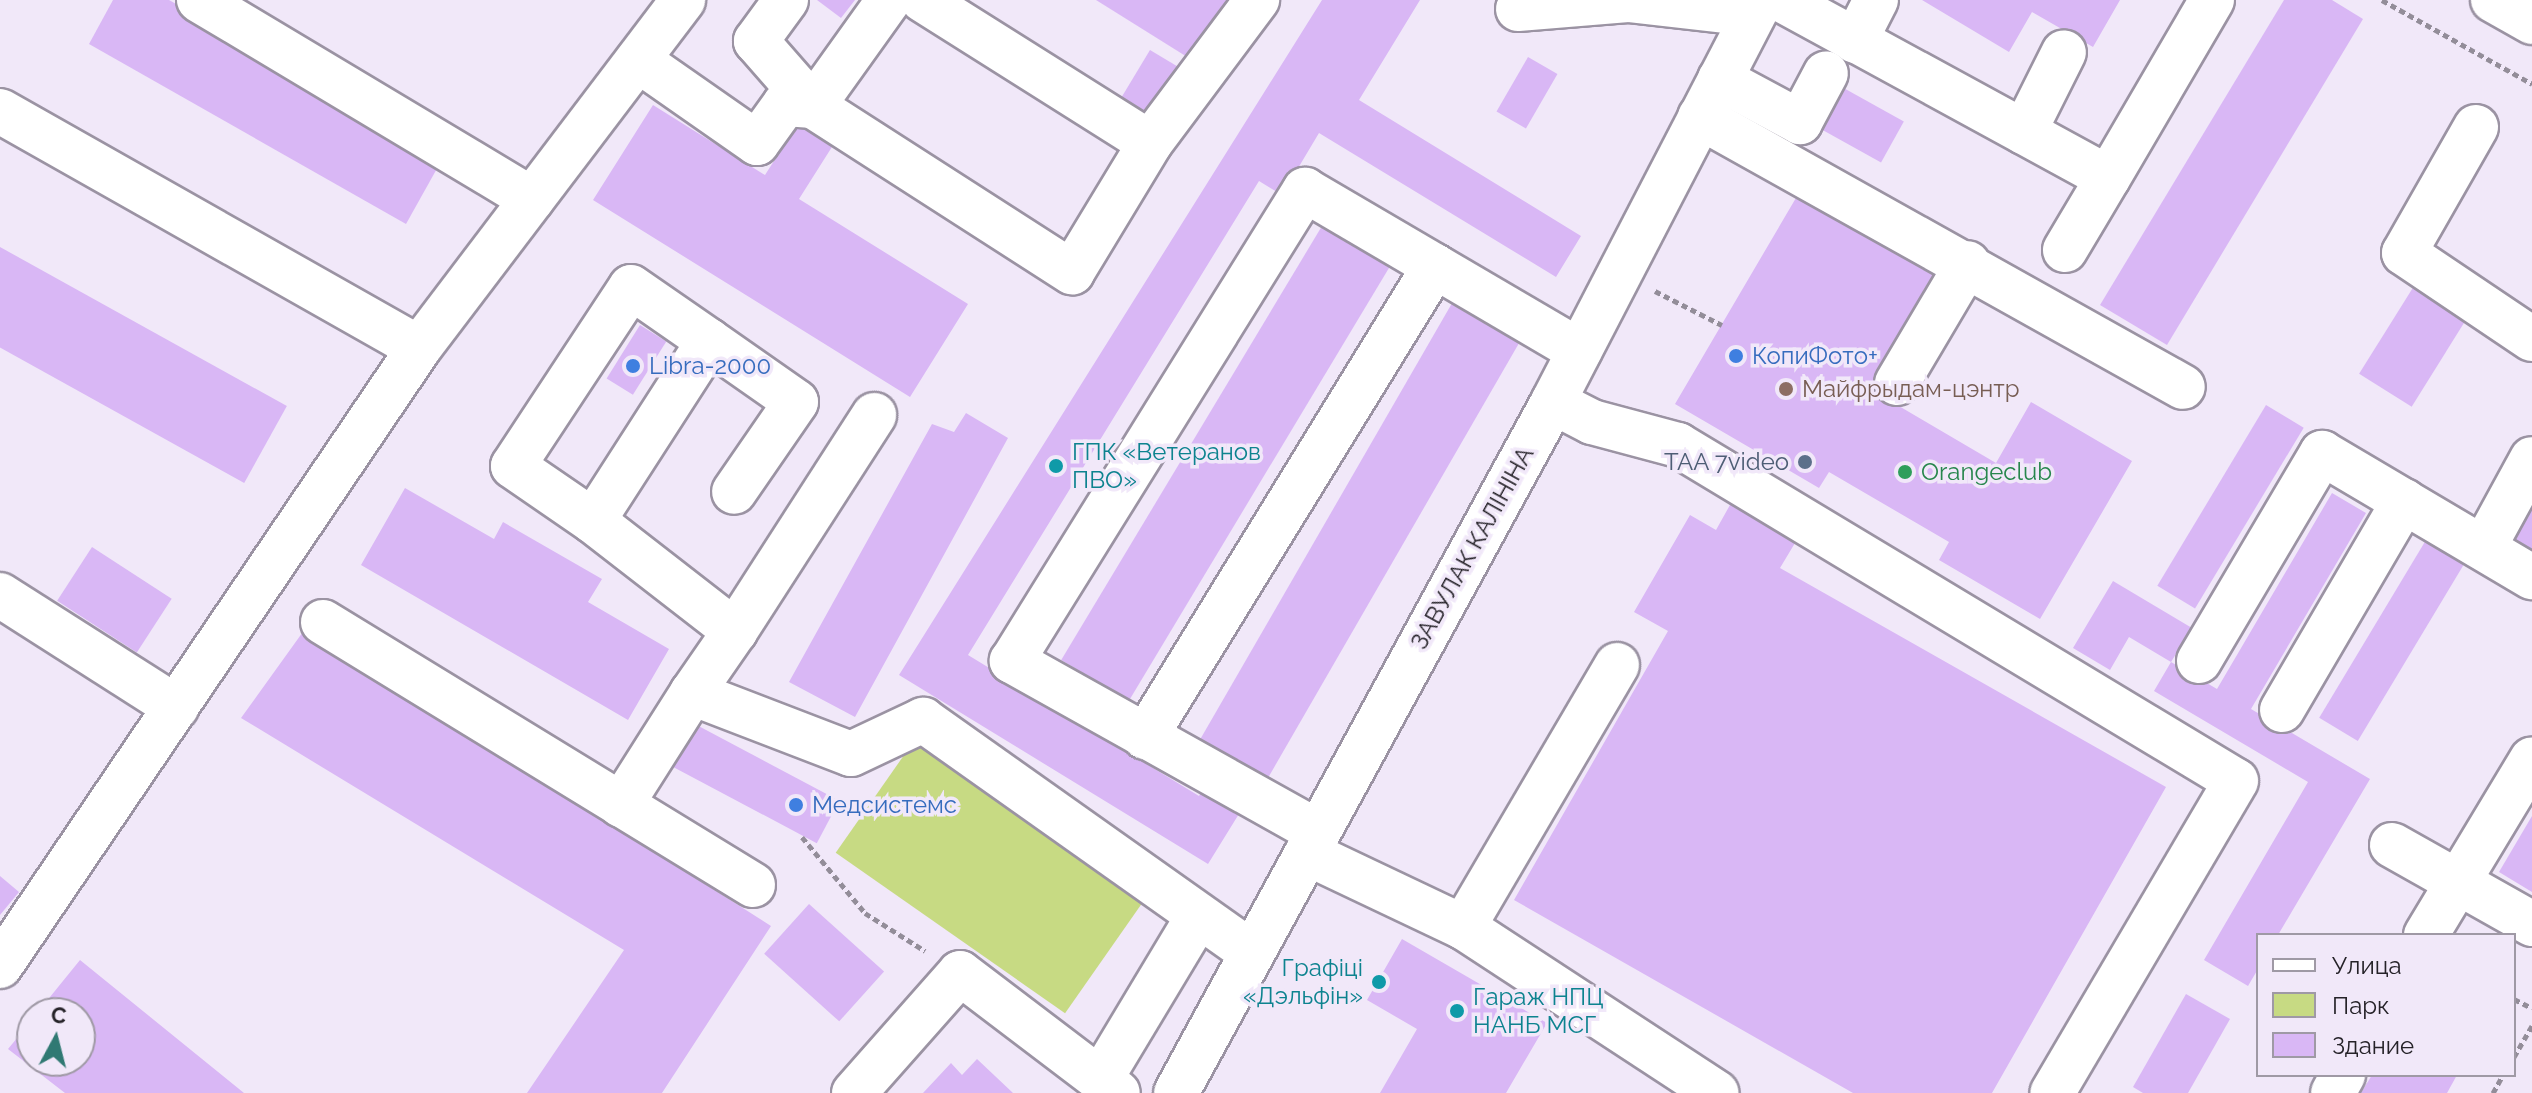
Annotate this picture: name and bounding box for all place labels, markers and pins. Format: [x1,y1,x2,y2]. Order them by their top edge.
place label: КопиФото+ [1752,342,1878,370]
marker: КопиФото+ [1727,347,1745,365]
place label: Libra-2000 [649,352,771,380]
marker: Libra-2000 [624,357,642,375]
place label: Майфрыдам-цэнтр [1802,375,2020,403]
marker: Майфрыдам-цэнтр [1777,380,1795,398]
place label: ГПК «Ветеранов ПВО» [1072,438,1261,494]
place label: ТАА 7video [1663,448,1789,476]
marker: ТАА 7video [1796,453,1814,471]
marker: ГПК «Ветеранов ПВО» [1047,457,1065,475]
place label: Orangeclub [1921,458,2052,486]
marker: Orangeclub [1896,463,1914,481]
place label: Медсистемс [812,791,957,819]
marker: Медсистемс [787,796,805,814]
place label: Графіці «Дэльфін» [1243,954,1363,1010]
marker: Графіці «Дэльфін» [1370,973,1388,991]
place label: Гараж НПЦ НАНБ МСГ [1473,983,1604,1039]
marker: Гараж НПЦ НАНБ МСГ [1448,1002,1466,1020]

